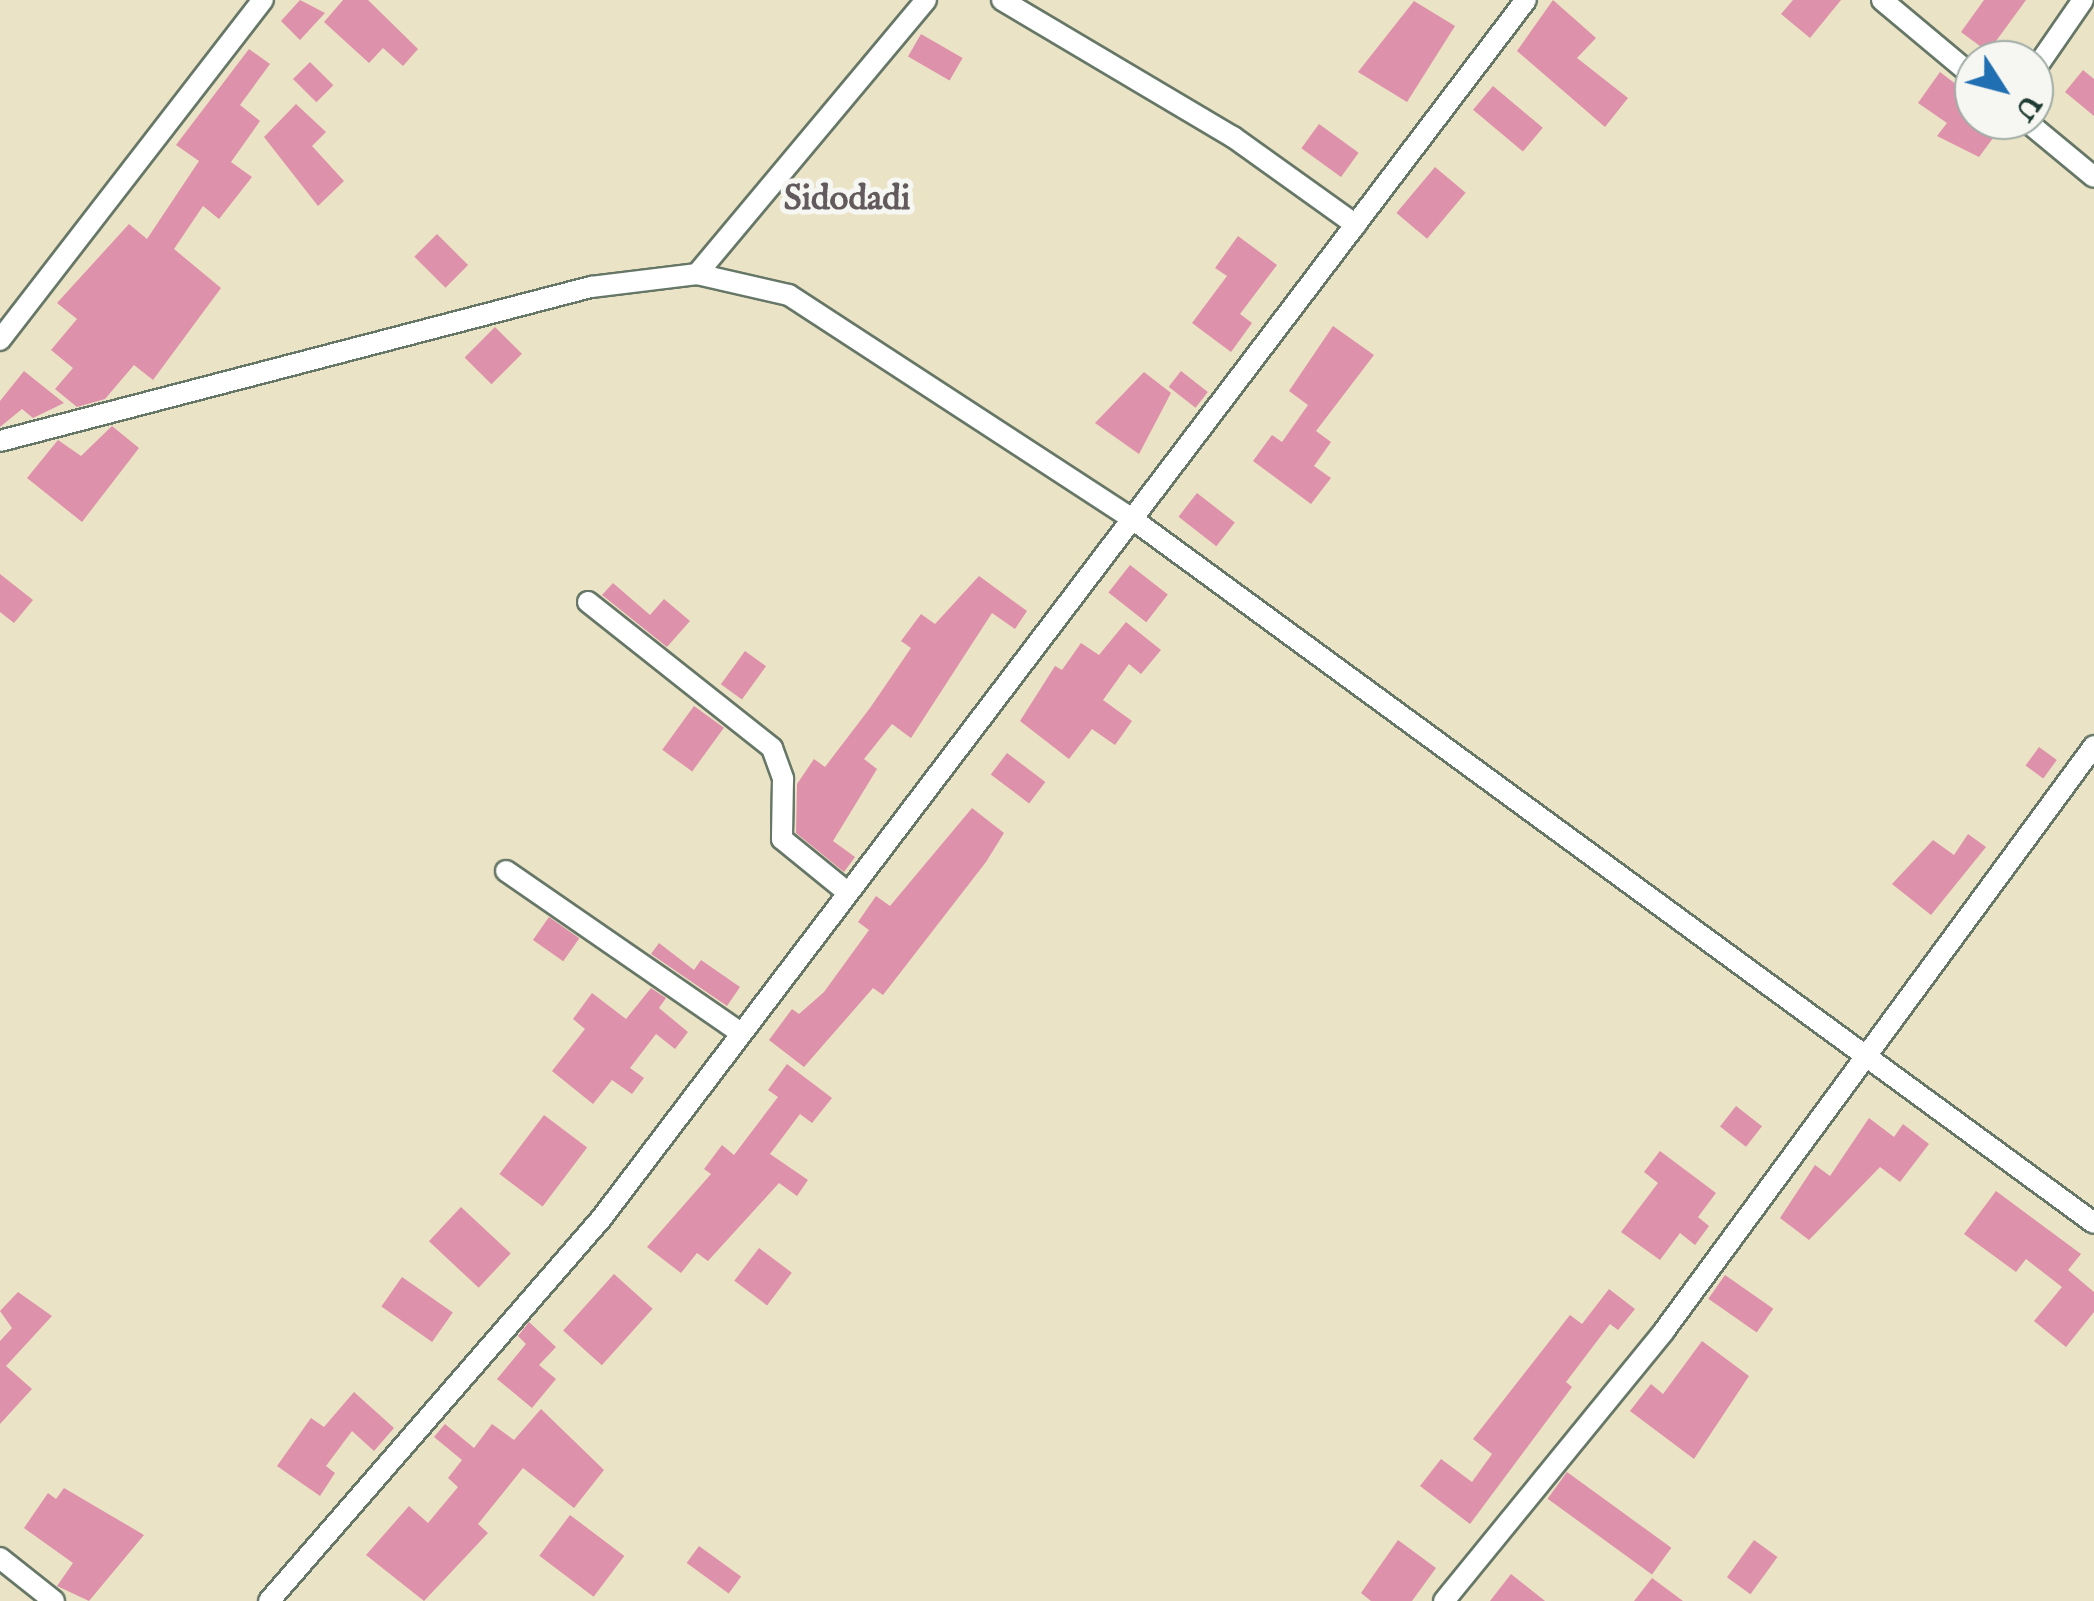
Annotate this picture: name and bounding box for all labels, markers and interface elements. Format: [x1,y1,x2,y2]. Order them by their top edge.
north arrow [1954,40,2054,140]
text: U [2006,87,2048,127]
district label: Sidodadi [784,179,910,221]

